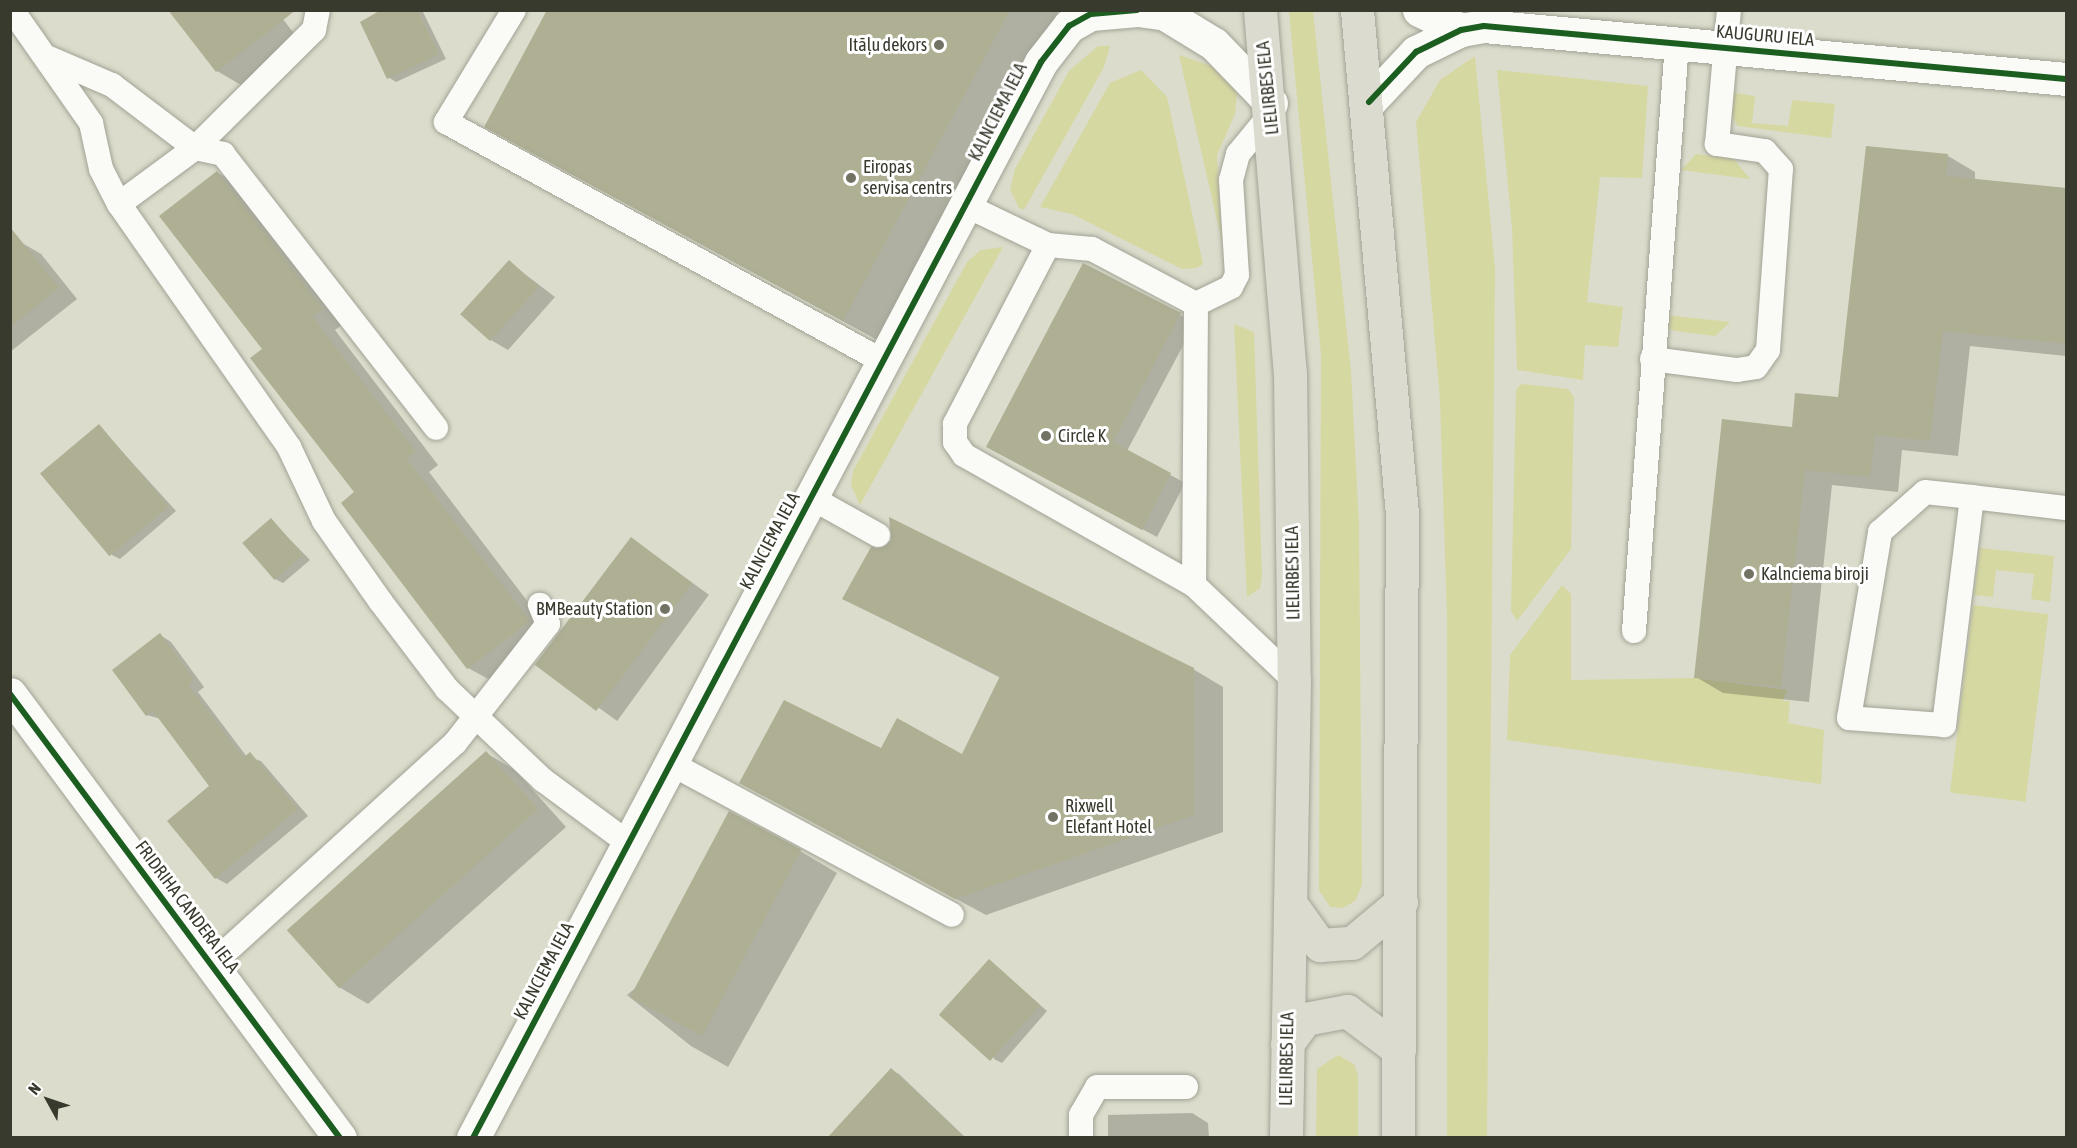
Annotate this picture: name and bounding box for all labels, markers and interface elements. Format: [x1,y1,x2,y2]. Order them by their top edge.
street label: KAUGURU IELA [1715,21,1815,51]
place label: Itāļu dekors [849,34,927,56]
marker: Itāļu dekors [932,38,946,52]
street label: LIELIRBES IELA [1252,40,1284,136]
street label: KALNCIEMA IELA [964,59,1032,165]
place label: Eiropas servisa centrs [863,157,952,200]
marker: Eiropas servisa centrs [844,171,858,185]
place label: Circle K [1058,425,1106,447]
marker: Circle K [1039,429,1053,443]
street label: KALNCIEMA IELA [735,489,805,593]
street label: LIELIRBES IELA [1281,526,1305,620]
place label: Kalnciema biroji [1761,563,1869,585]
marker: Kalnciema biroji [1742,567,1756,581]
place label: BMBeauty Station [536,598,653,620]
marker: BMBeauty Station [658,602,672,616]
place label: Rixwell Elefant Hotel [1065,796,1152,838]
marker: Rixwell Elefant Hotel [1046,810,1060,824]
street label: FRIDRIHA CANDERA IELA [130,837,244,977]
street label: KALNCIEMA IELA [509,919,579,1023]
street label: LIELIRBES IELA [1275,1012,1299,1106]
north arrow [18,1070,78,1130]
text: N [24,1079,44,1098]

